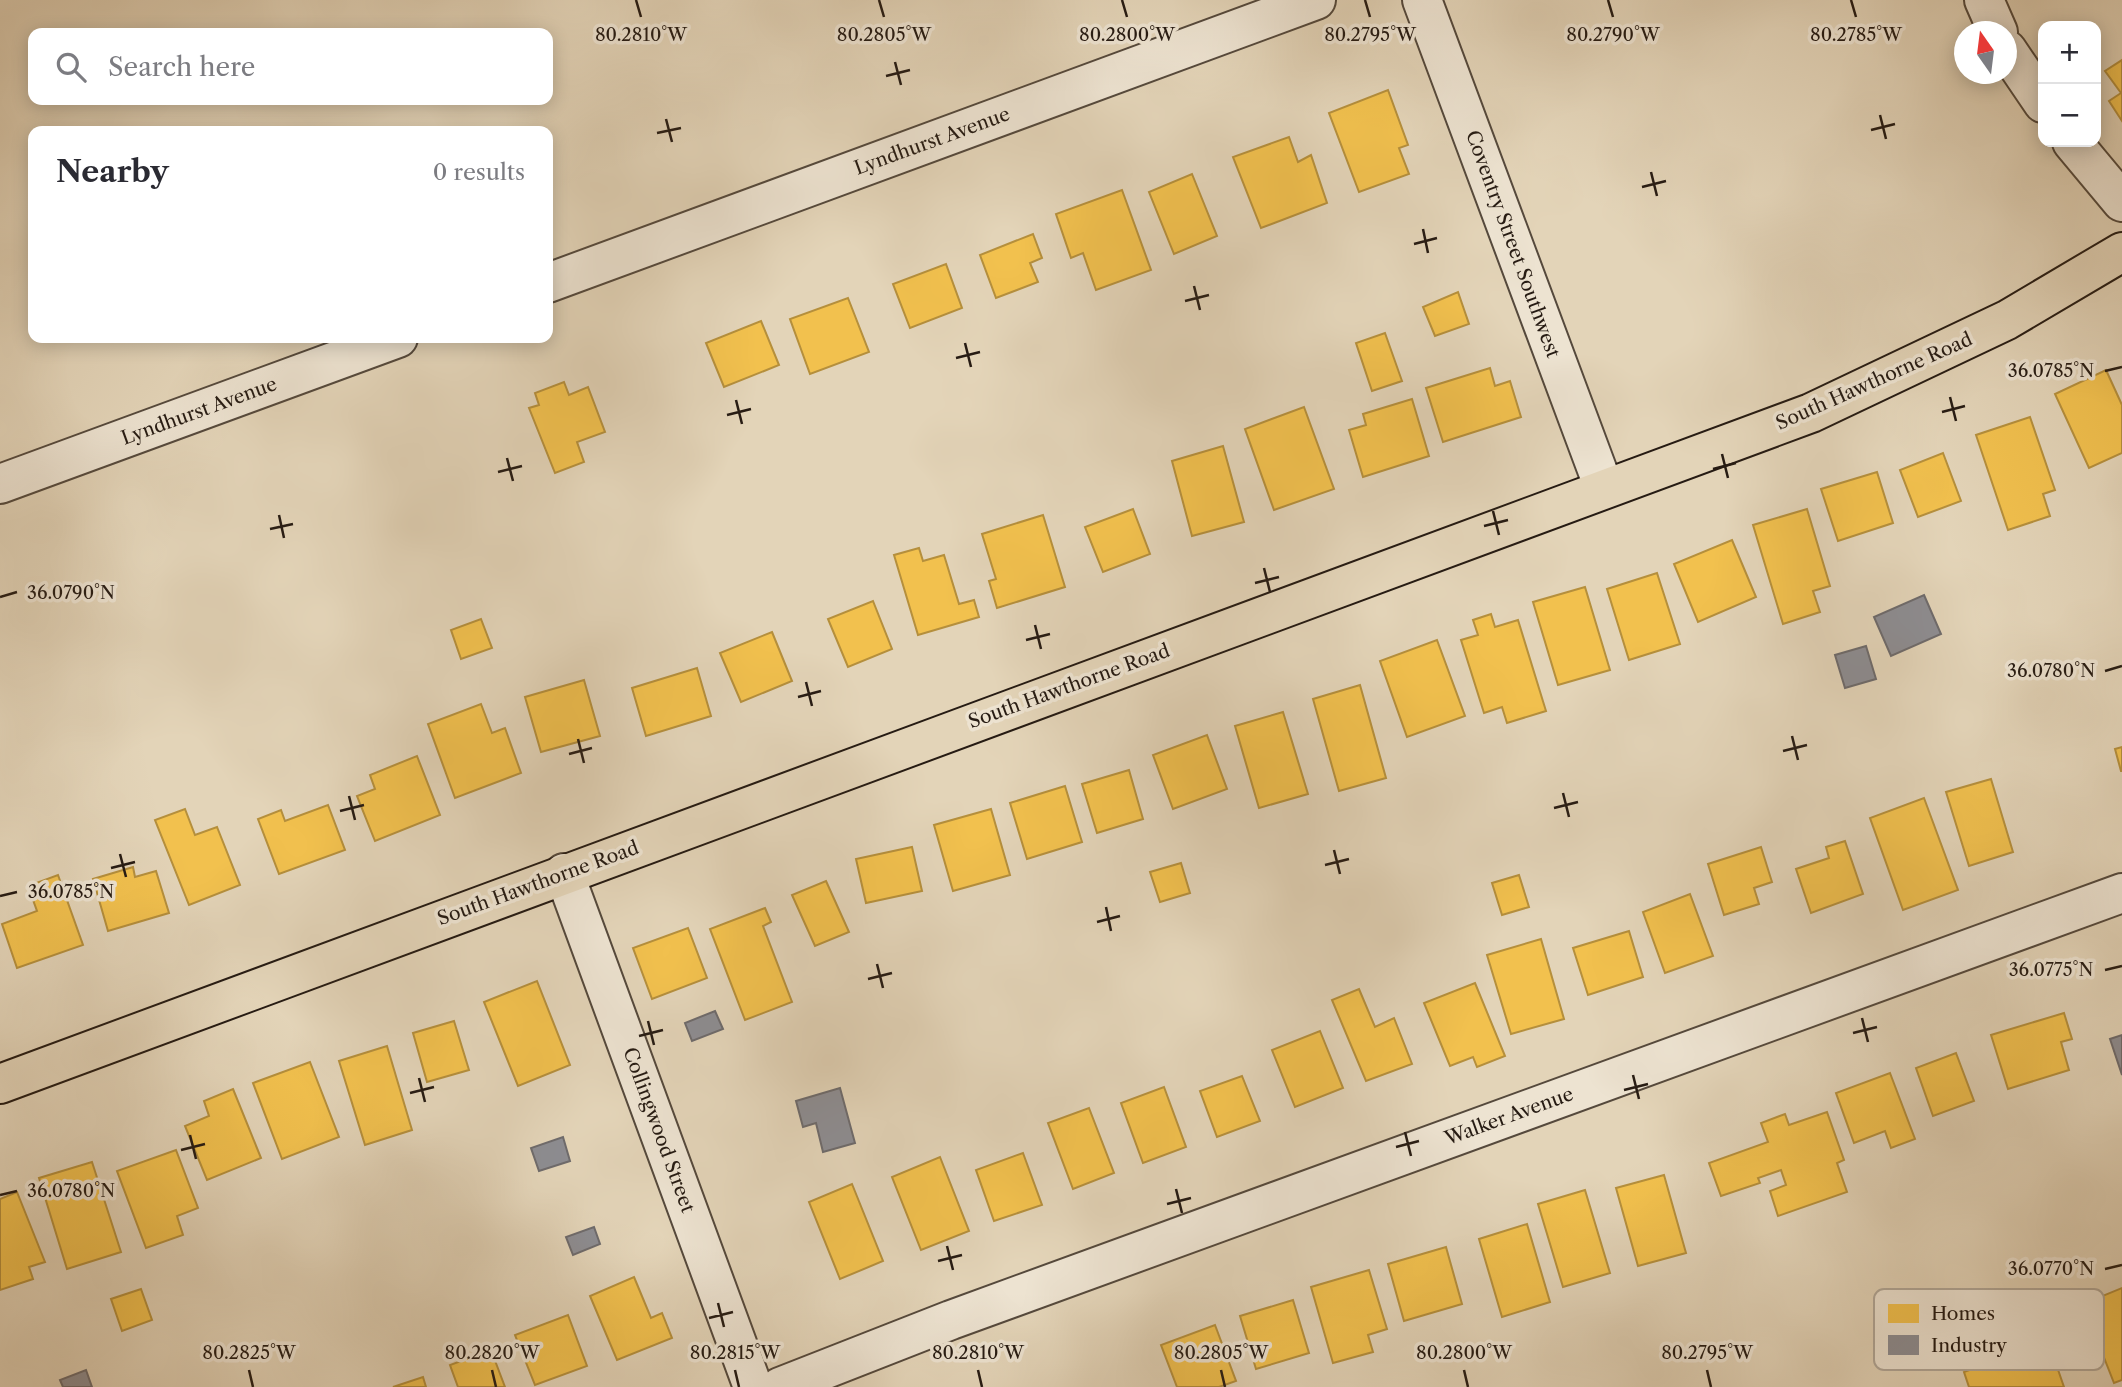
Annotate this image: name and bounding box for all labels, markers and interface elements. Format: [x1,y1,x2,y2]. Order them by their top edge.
north arrow [1954,21,2017,84]
map controls [2038,21,2101,147]
button: + [2038,21,2101,84]
text: 80.2810°W [595,24,688,46]
text: 80.2805°W [837,24,932,46]
text: 80.2800°W [1079,24,1176,46]
text: 80.2795°W [1324,24,1417,46]
text: 80.2790°W [1566,24,1661,46]
text: 80.2785°W [1810,24,1903,46]
search box [28,28,553,105]
icon: search [52,48,90,86]
text: Search here [108,51,255,83]
button: − [2038,84,2101,147]
street label: Lyndhurst Avenue [851,102,1013,180]
street label: Coventry Street Southwest [1461,127,1565,361]
text: Nearby [56,153,169,190]
text: 0 results [433,158,525,186]
street label: South Hawthorne Road [1772,327,1976,435]
text: 36.0785°N [2008,360,2094,382]
street label: Lyndhurst Avenue [118,372,280,450]
text: 36.0790°N [27,582,115,604]
street label: South Hawthorne Road [965,639,1173,733]
text: 36.0780°N [2007,660,2095,682]
street label: South Hawthorne Road [434,836,642,930]
text: 36.0785°N [28,881,114,903]
text: 36.0775°N [2009,959,2093,981]
street label: Collingwood Street [618,1044,700,1216]
street label: Walker Avenue [1441,1082,1576,1150]
text: 36.0780°N [27,1180,115,1202]
text: 36.0770°N [2008,1258,2094,1280]
legend [1874,1289,2104,1370]
text: Homes [1931,1302,1995,1325]
text: Industry [1931,1334,2007,1357]
text: 80.2825°W [202,1342,297,1364]
text: 80.2820°W [445,1342,541,1364]
text: 80.2815°W [690,1342,782,1364]
text: 80.2810°W [932,1342,1025,1364]
text: 80.2805°W [1174,1342,1269,1364]
text: 80.2800°W [1416,1342,1513,1364]
text: 80.2795°W [1661,1342,1754,1364]

